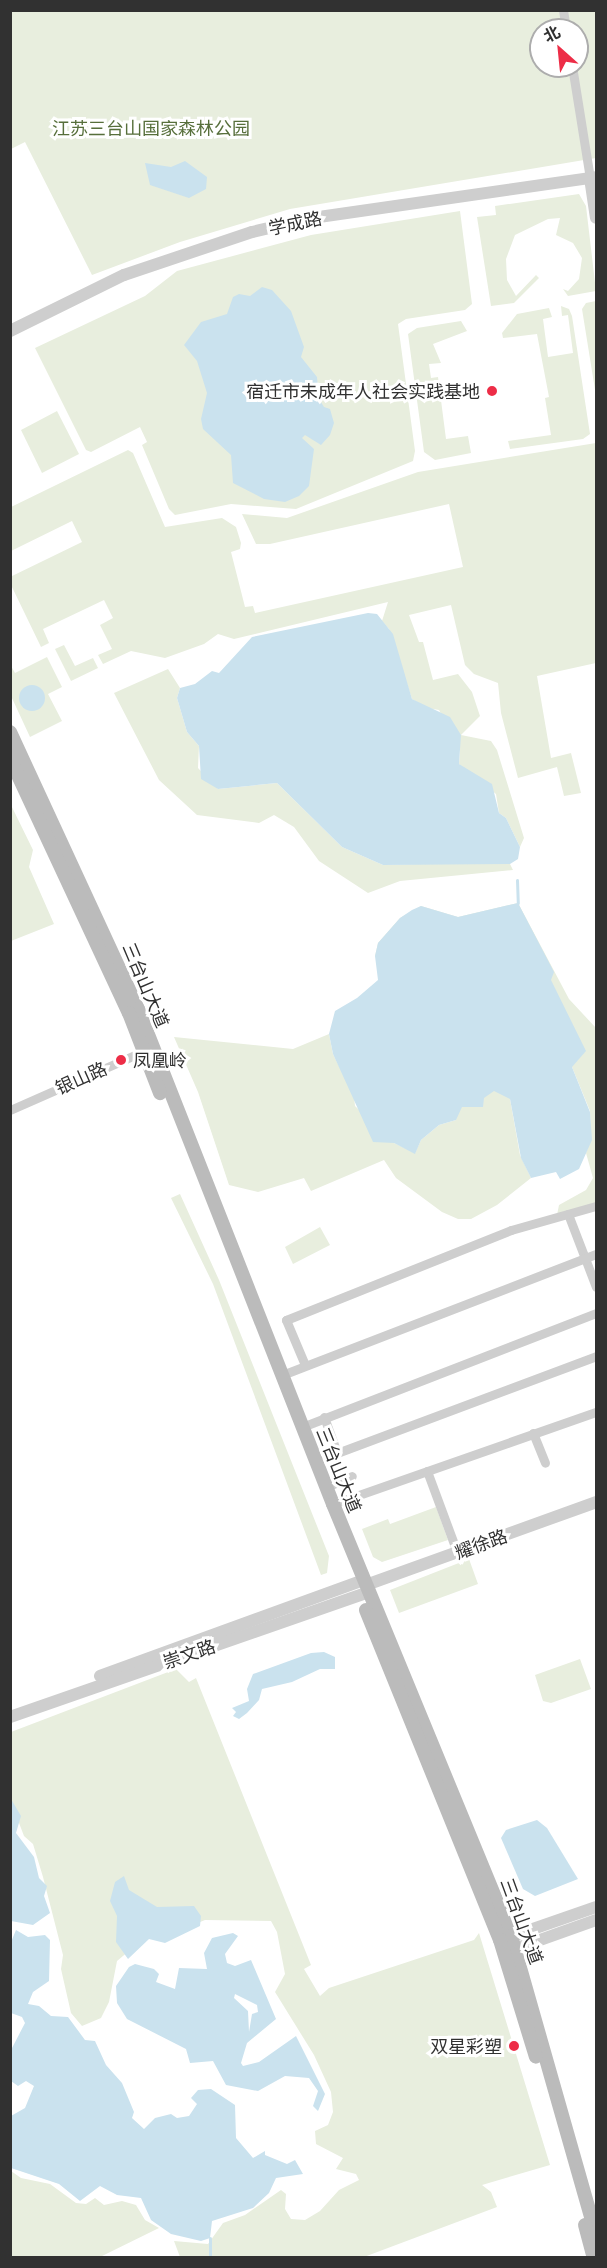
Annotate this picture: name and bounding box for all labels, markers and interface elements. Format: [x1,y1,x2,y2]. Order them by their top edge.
north arrow [529,18,589,78]
text: 北 [540,21,563,46]
park label: 江苏三台山国家森林公园 [52,117,250,139]
street label: 学成路 [266,207,324,239]
place label: 宿迁市未成年人社会实践基地 [246,380,480,402]
marker: 宿迁市未成年人社会实践基地 [485,384,499,398]
street label: 三台山大道 [118,939,174,1031]
place label: 凤凰岭 [133,1049,187,1071]
marker: 凤凰岭 [114,1053,128,1067]
street label: 银山路 [52,1057,110,1099]
street label: 三台山大道 [312,1424,366,1516]
street label: 耀徐路 [452,1525,510,1563]
street label: 崇文路 [160,1635,218,1673]
street label: 三台山大道 [496,1875,548,1967]
place label: 双星彩塑 [430,2035,502,2057]
marker: 双星彩塑 [507,2039,521,2053]

